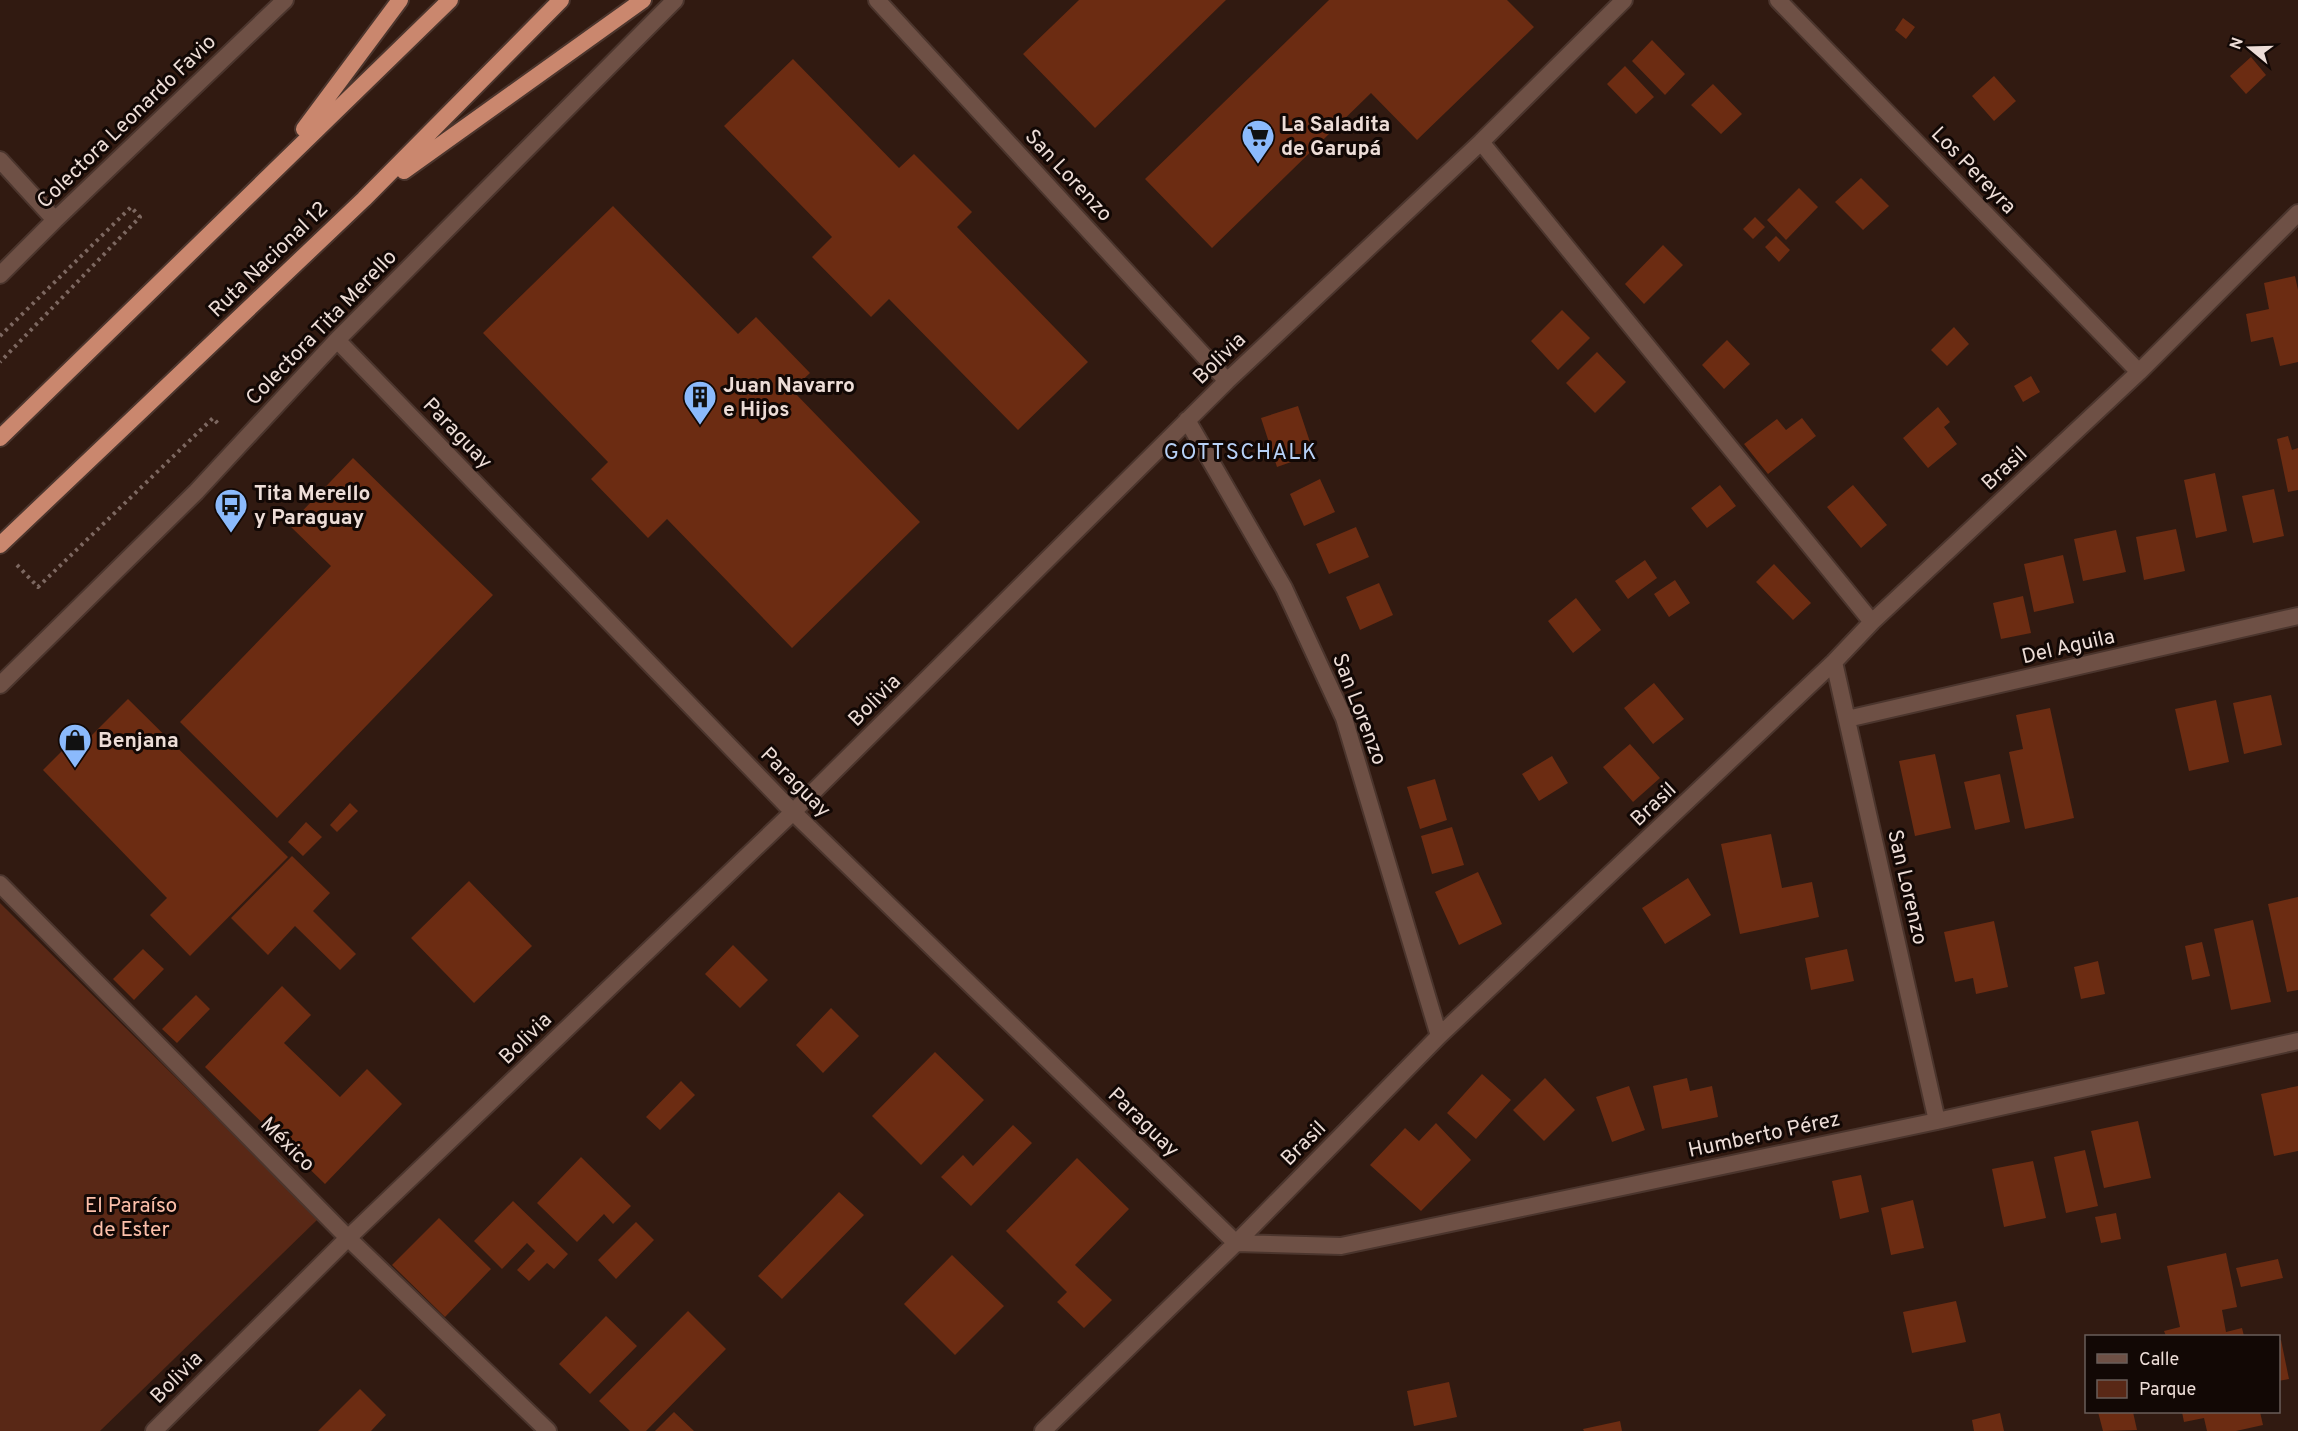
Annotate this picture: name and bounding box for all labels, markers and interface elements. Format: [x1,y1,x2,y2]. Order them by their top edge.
north arrow [2220,18,2280,78]
street label: Colectora Leonardo Favio [32,29,222,215]
text: N [2226,35,2249,52]
place label: La Saladita de Garupá [1281,112,1390,163]
supermarket icon: La Saladita de Garupá [1240,118,1276,165]
street label: Los Pereyra [1924,122,2021,221]
street label: San Lorenzo [1018,124,1118,228]
street label: Ruta Nacional 12 [203,196,335,324]
street label: Colectora Tita Merello [241,244,404,412]
street label: Bolivia [1188,327,1252,391]
place label: Juan Navarro e Hijos [723,373,855,424]
building icon: Juan Navarro e Hijos [682,379,718,426]
street label: Paraguay [416,393,498,475]
district label: GOTTSCHALK [1164,440,1318,467]
street label: Brasil [1976,441,2034,497]
place label: Tita Merello y Paraguay [254,481,370,532]
bus stop icon: Tita Merello y Paraguay [213,487,249,534]
street label: Del Aguila [2019,624,2117,671]
street label: San Lorenzo [1325,650,1392,769]
street label: Bolivia [843,669,907,733]
shop icon: Benjana [57,722,93,769]
place label: Benjana [98,728,179,755]
street label: Paraguay [754,742,836,824]
street label: Brasil [1625,777,1683,833]
street label: San Lorenzo [1880,827,1933,947]
street label: Bolivia [494,1007,558,1071]
street label: Paraguay [1102,1082,1184,1164]
street label: Humberto Pérez [1686,1106,1843,1165]
street label: México [254,1112,320,1178]
street label: Brasil [1276,1116,1332,1172]
park label: El Paraíso de Ester [85,1193,177,1244]
legend [2085,1335,2280,1413]
street label: Bolivia [145,1346,209,1410]
text: Calle [2139,1349,2179,1372]
text: Parque [2139,1379,2196,1402]

